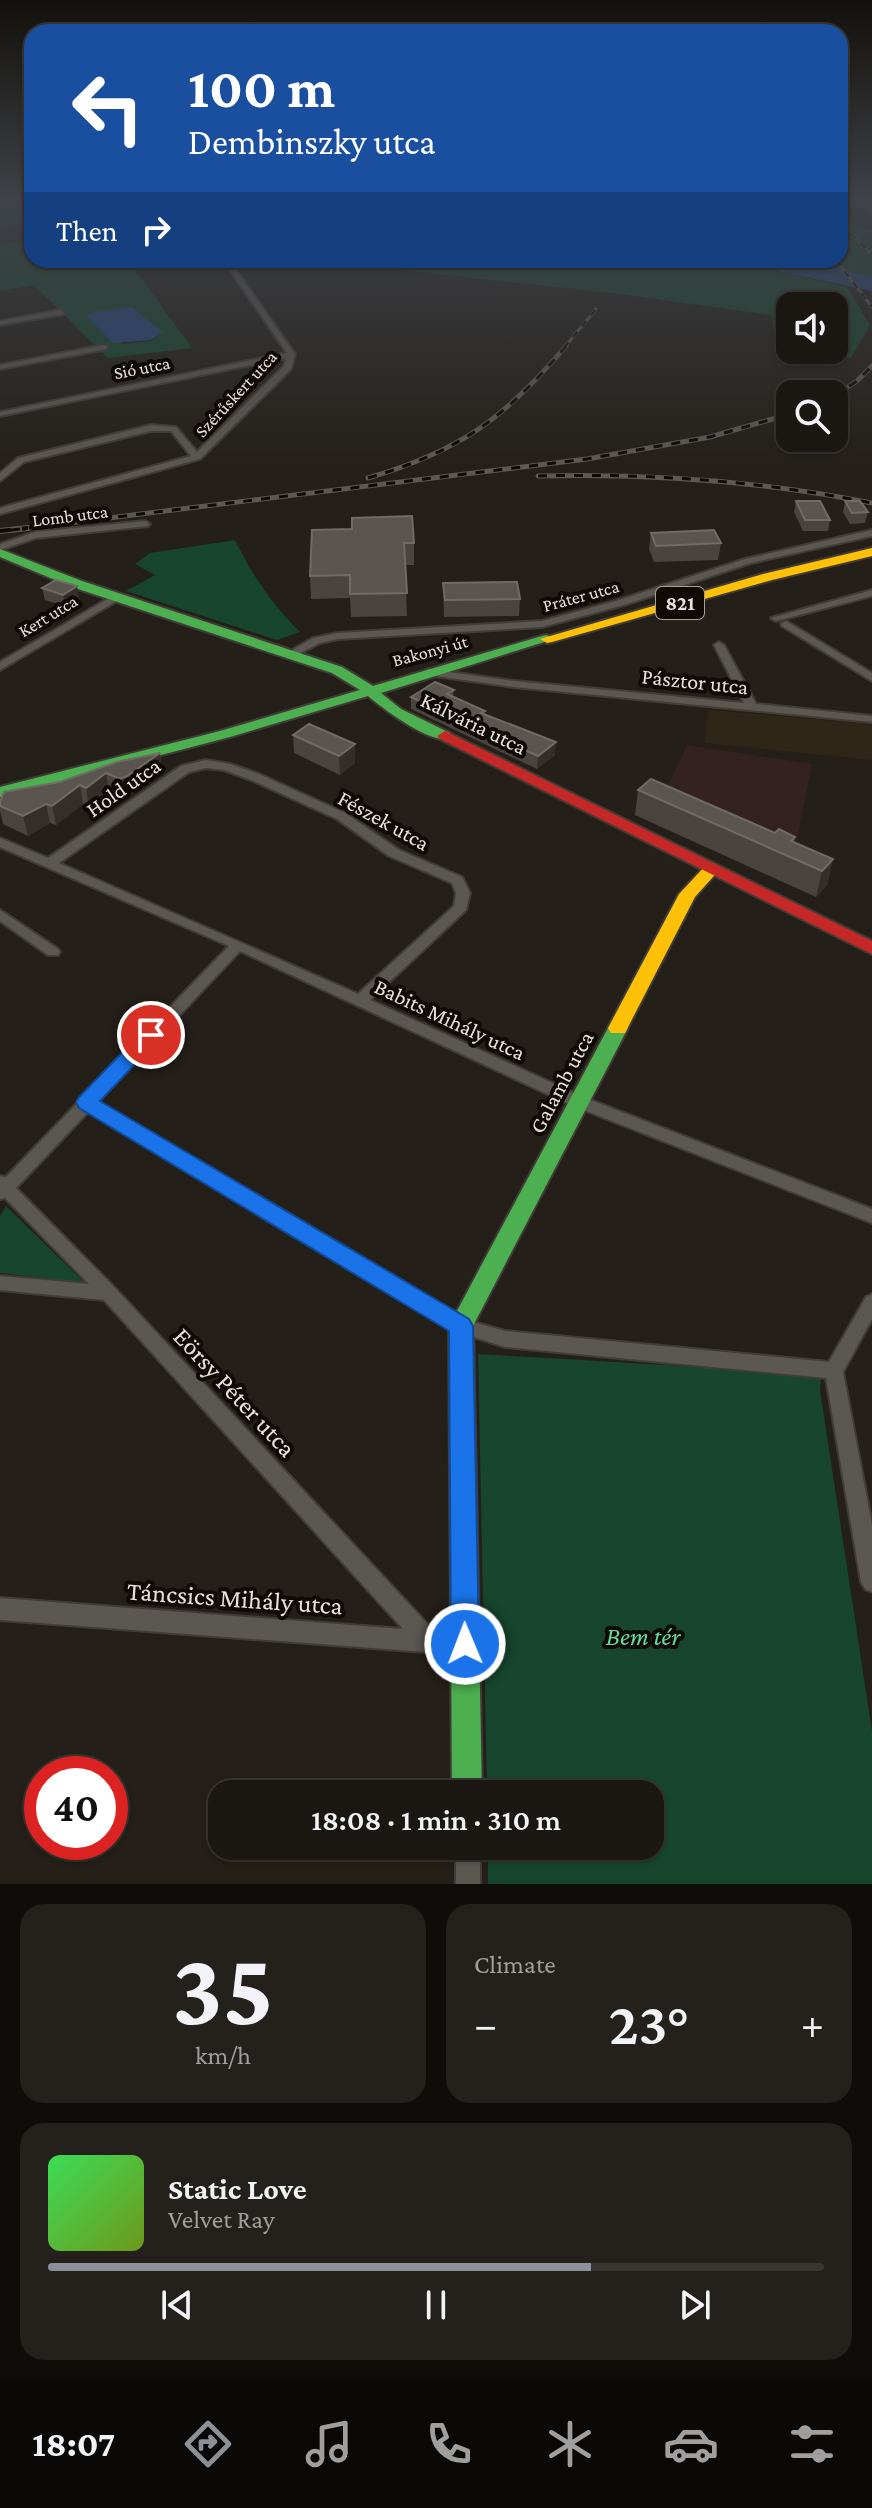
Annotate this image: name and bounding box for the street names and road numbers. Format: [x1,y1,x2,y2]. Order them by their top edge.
street label: Szérűskert utca [191,347,281,441]
street label: Sió utca [112,353,172,383]
street label: Lomb utca [31,501,109,531]
street label: Práter utca [541,576,621,616]
road number: 821 [656,587,704,619]
street label: Kert utca [15,591,81,641]
street label: Bakonyi út [390,631,471,671]
street label: Pásztor utca [640,663,749,700]
street label: Kálvária utca [417,687,531,760]
street label: Hold utca [81,753,165,822]
street label: Fészek utca [334,785,434,856]
street label: Babits Mihály utca [371,974,529,1065]
street label: Galamb utca [524,1027,599,1137]
street label: Eörsy Péter utca [167,1322,302,1463]
street label: Táncsics Mihály utca [126,1576,344,1620]

